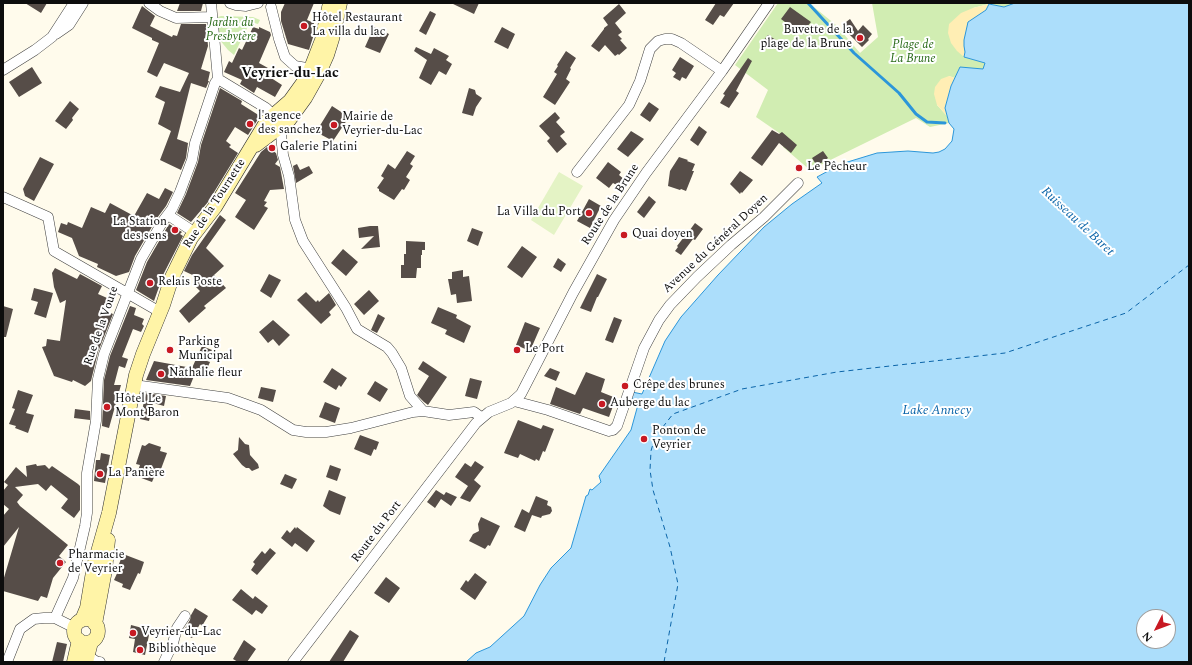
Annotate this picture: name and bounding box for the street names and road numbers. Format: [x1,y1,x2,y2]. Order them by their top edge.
street label: Rue de la Tournette [181,156,249,252]
street label: Route de la Brune [579,162,643,248]
street label: Avenue du Général Doyen [660,192,772,296]
street label: Rue de la Voute [82,284,122,368]
street label: Route du Port [349,498,405,566]

